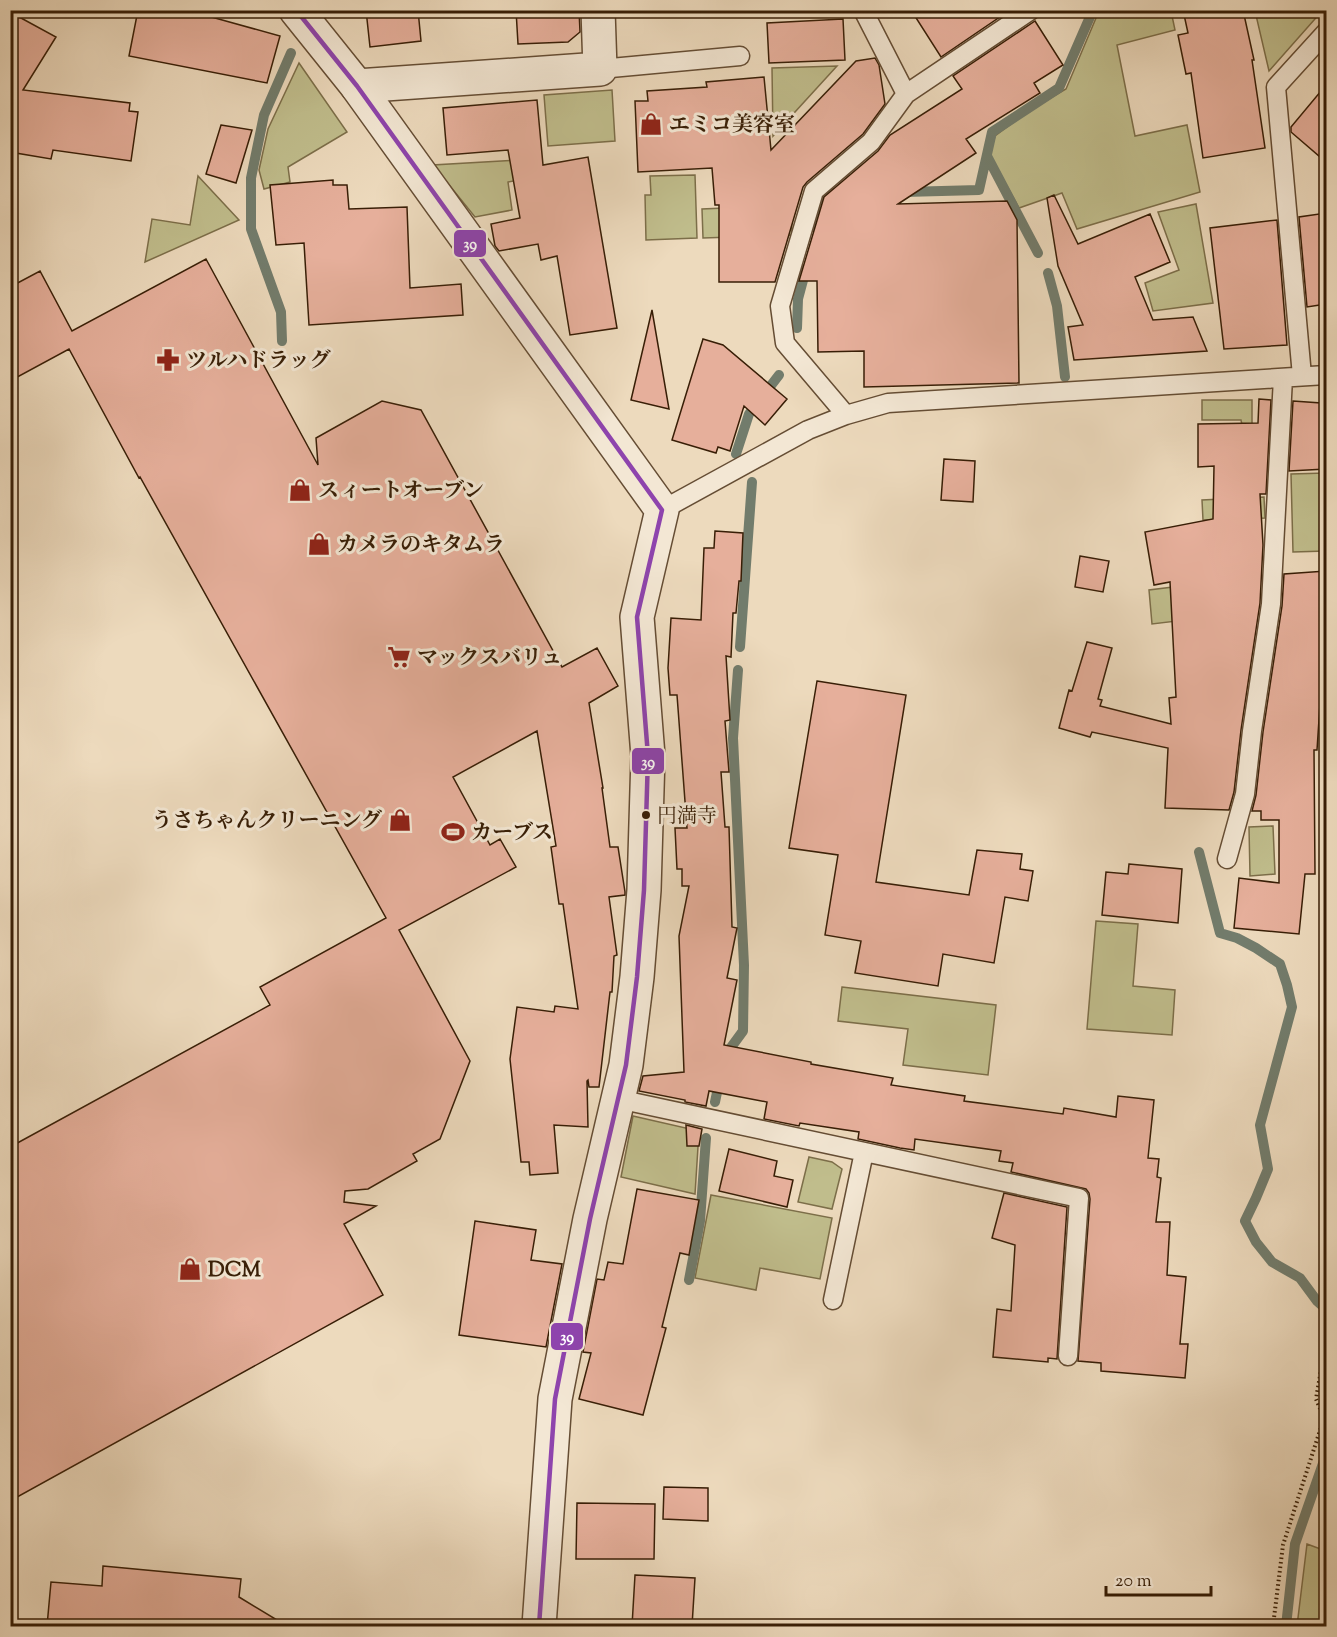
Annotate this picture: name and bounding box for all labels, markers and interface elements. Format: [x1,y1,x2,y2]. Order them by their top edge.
shop icon: エミコ美容室 [638,111,664,137]
place label: エミコ美容室 [669,111,795,141]
line badge: 39 [453,229,487,258]
text: 39 [463,234,477,257]
pharmacy icon: ツルハドラッグ [155,347,181,373]
place label: ツルハドラッグ [186,347,331,377]
shop icon: スィートオーブン [287,477,313,503]
place label: スィートオーブン [318,477,484,507]
shop icon: カメラのキタムラ [306,531,332,557]
place label: カメラのキタムラ [337,531,505,561]
supermarket icon: マックスバリュ [386,644,412,670]
place label: マックスバリュ [417,644,562,674]
line badge: 39 [631,747,665,775]
text: 39 [641,752,655,775]
place label: 円満寺 [657,803,717,832]
place label: うさちゃんクリーニング [151,807,382,837]
shop icon: うさちゃんクリーニング [387,807,413,833]
marker: 円満寺 [640,809,652,821]
sports icon: カーブス [440,819,466,845]
place label: カーブス [471,819,553,849]
shop icon: DCM [177,1256,203,1282]
place label: DCM [208,1256,262,1286]
line badge: 39 [550,1322,584,1351]
text: 39 [560,1327,574,1350]
scale bar [1106,1559,1211,1597]
text: 20 m [1115,1569,1152,1595]

